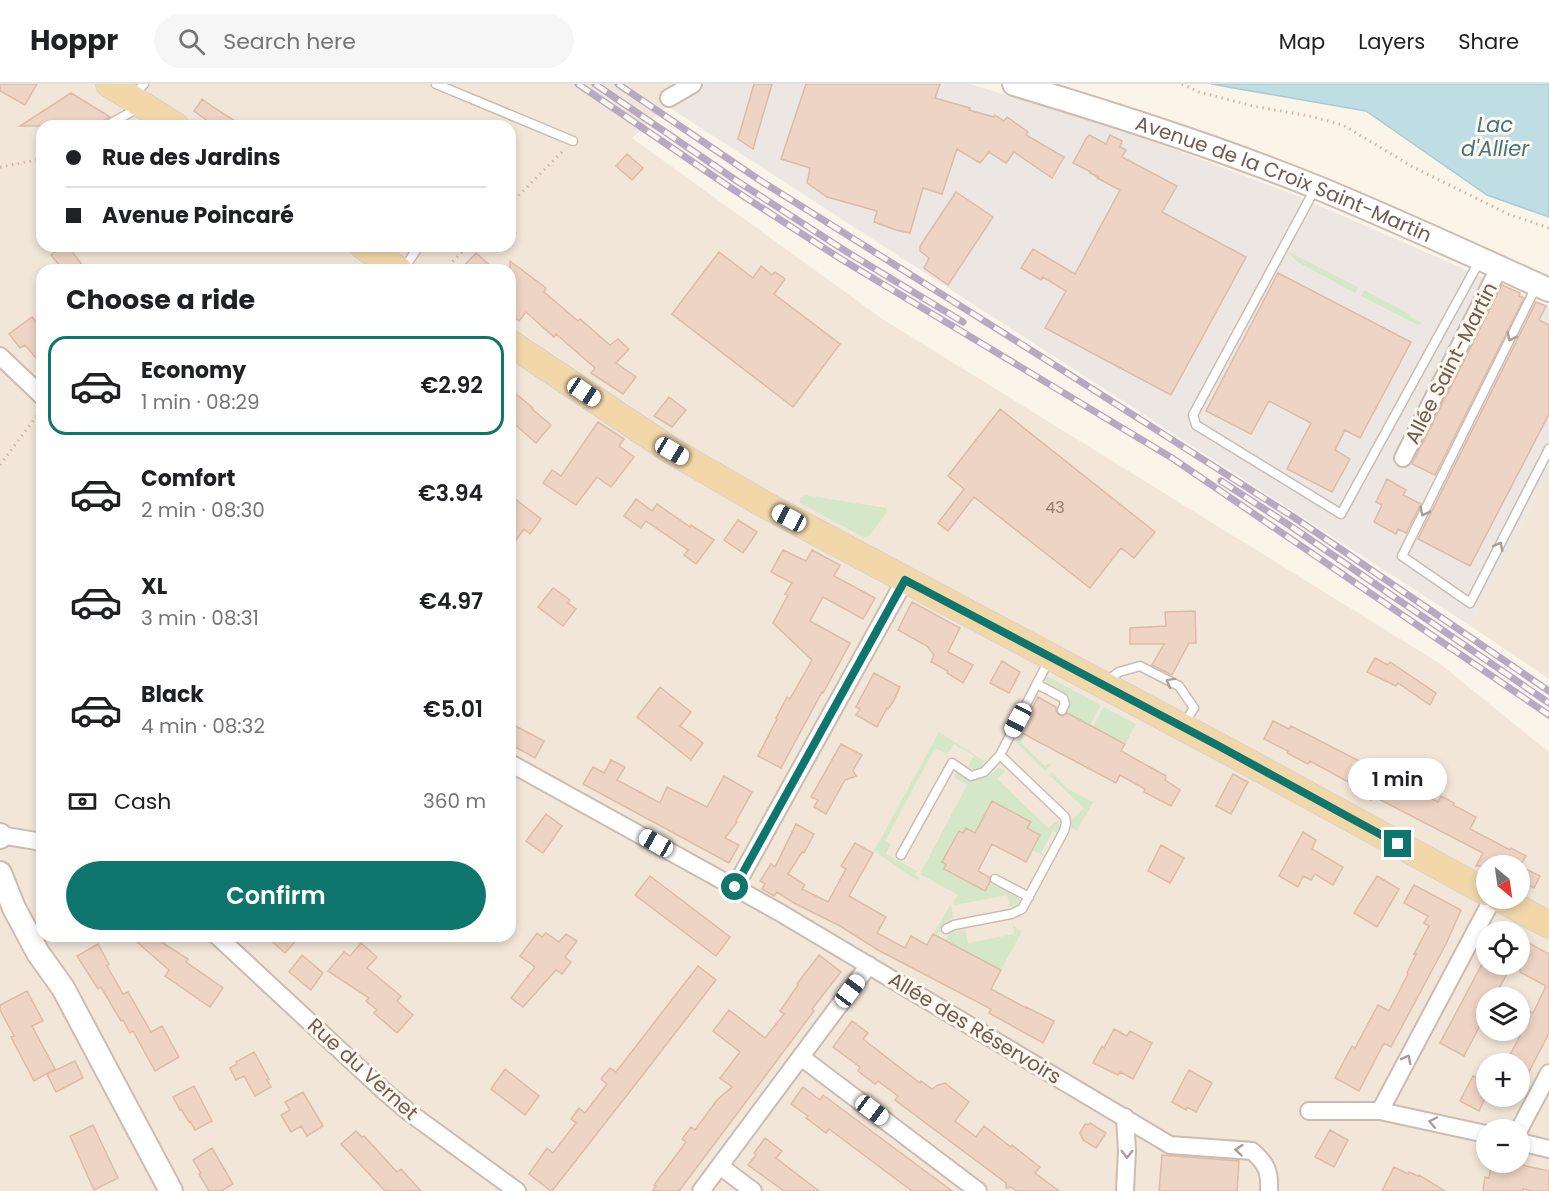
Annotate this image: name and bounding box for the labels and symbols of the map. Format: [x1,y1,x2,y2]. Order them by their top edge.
street label: Avenue de la Croix Saint-Martin [1132,109,1436,249]
water label: Lac d'Allier [1461,110,1530,163]
street label: Allée Saint-Martin [1398,277,1504,449]
one-way arrow [1506,331,1518,342]
car [564,374,604,410]
car [652,434,692,468]
house number: 43 [1045,496,1065,519]
car [769,502,809,534]
one-way arrow [1420,506,1432,517]
one-way arrow [1492,542,1503,553]
one-way arrow [1166,678,1176,689]
car [1002,700,1034,740]
callout: 1 min [1348,757,1448,799]
car [636,826,676,860]
route end [1384,830,1411,857]
north arrow [1476,855,1530,909]
route start [721,873,748,900]
street label: Allée des Réservoirs [883,965,1067,1091]
car [832,971,868,1011]
street label: Rue du Vernet [302,1012,424,1126]
one-way arrow [1400,1055,1411,1065]
car [852,1092,892,1128]
one-way arrow [1428,1116,1438,1129]
one-way arrow [1235,1144,1244,1157]
one-way arrow [1121,1150,1133,1159]

